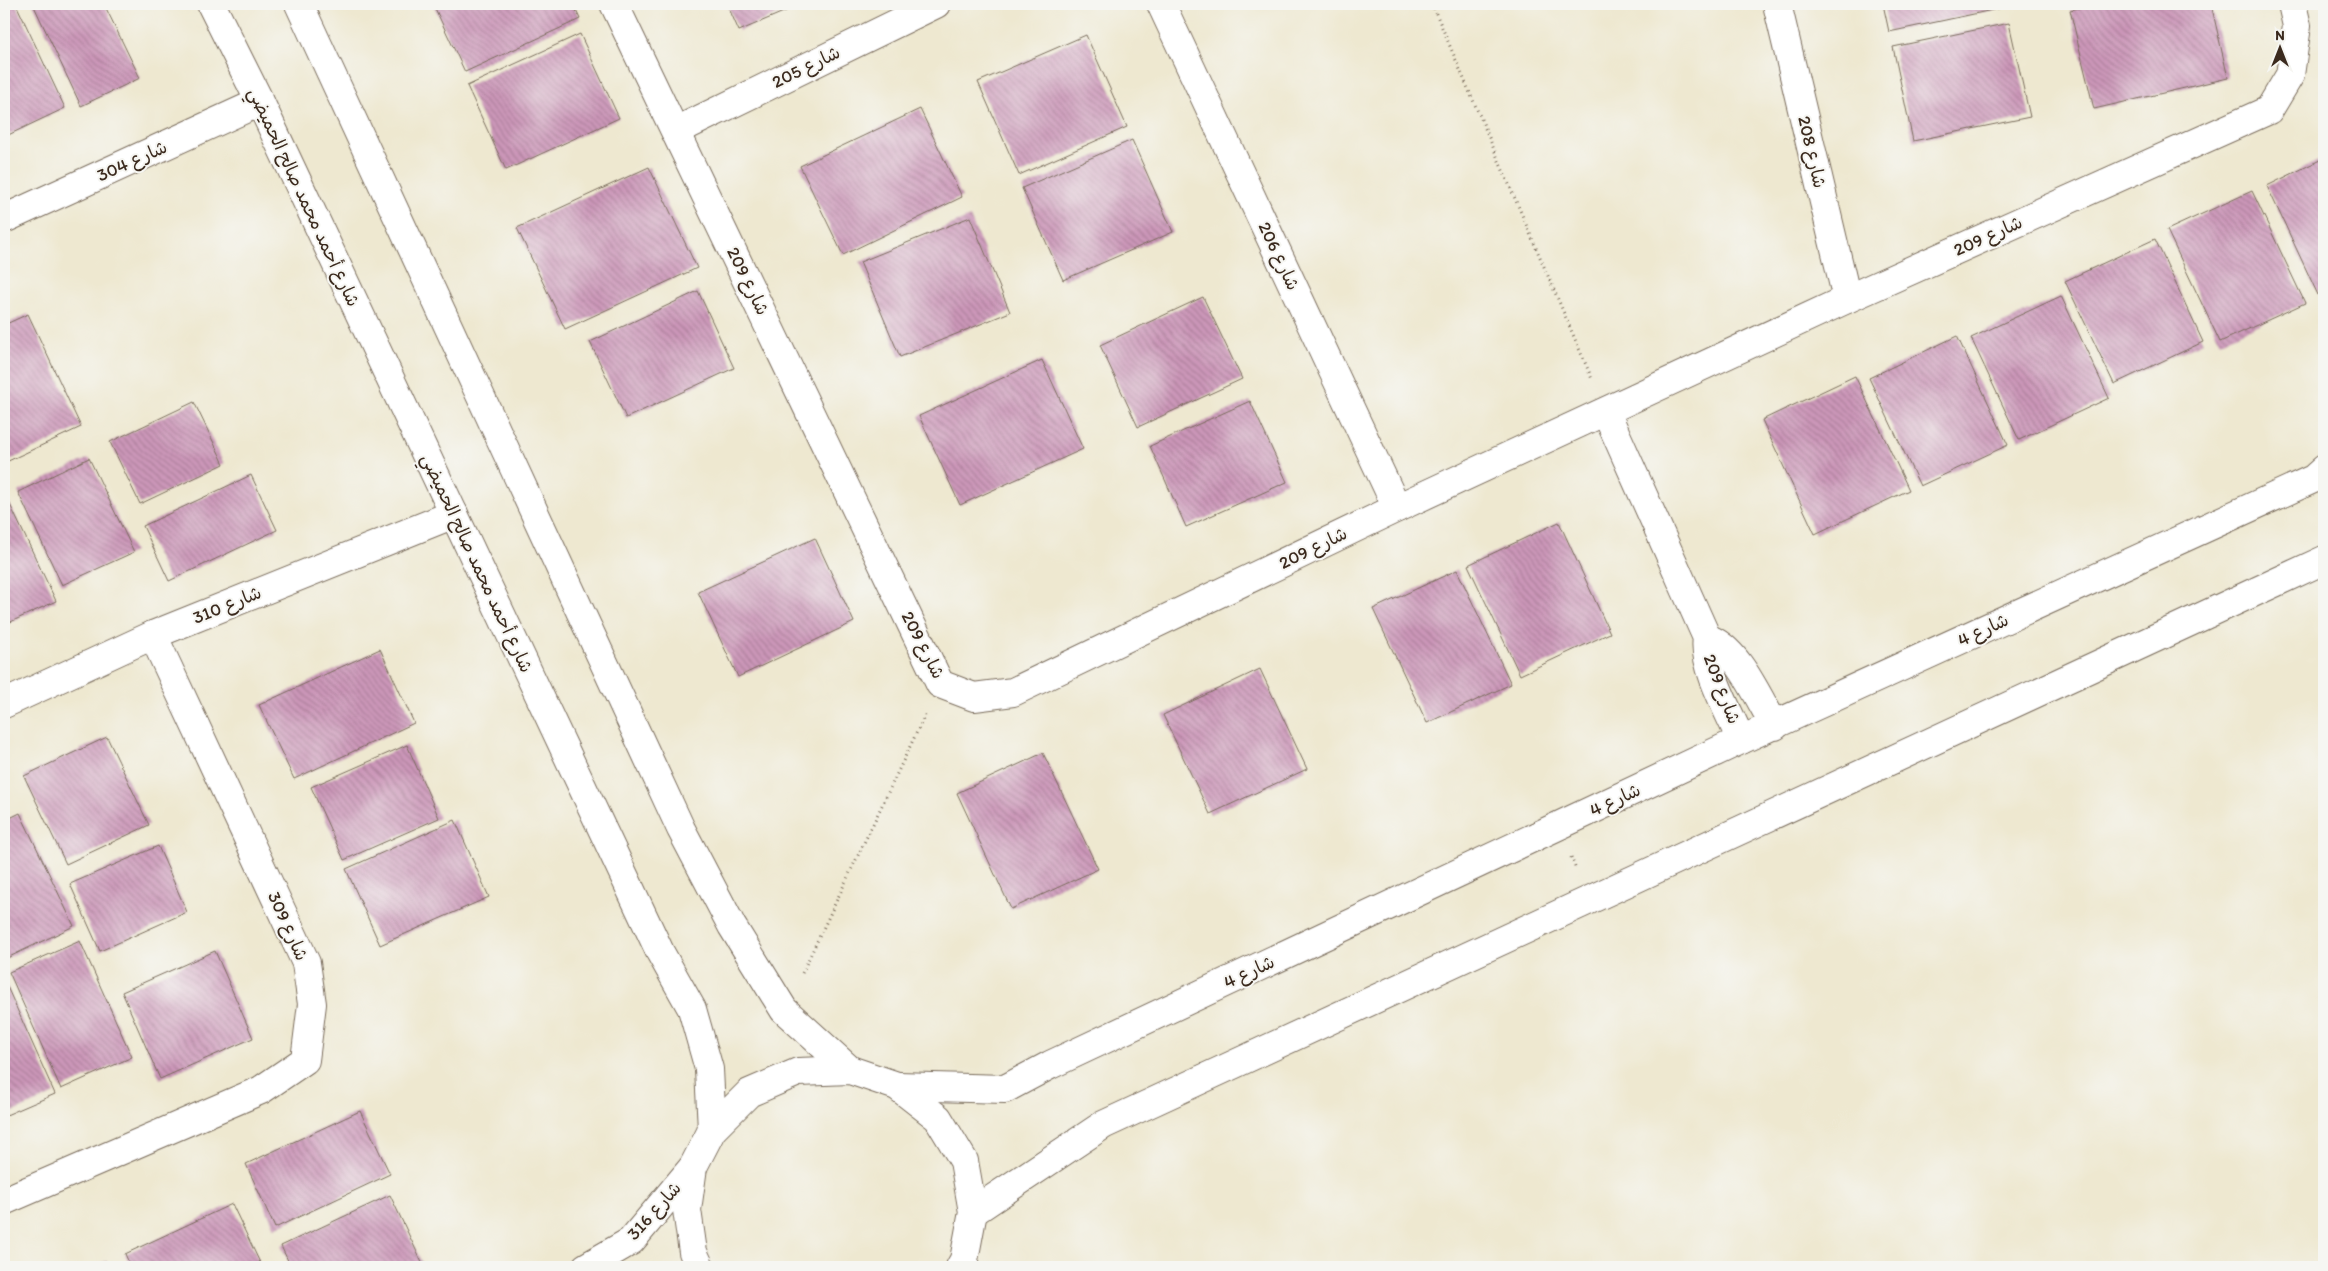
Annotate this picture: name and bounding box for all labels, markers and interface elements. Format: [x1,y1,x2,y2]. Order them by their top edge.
north arrow [2256,22,2306,72]
text: N [2275,27,2285,44]
street label: شارع 205 [768,41,844,94]
street label: شارع أحمد محمد صالح الحميضي [239,84,365,312]
street label: شارع 208 [1792,114,1831,190]
street label: شارع 304 [93,136,171,187]
street label: شارع 209 [1950,211,2026,262]
street label: شارع 206 [1253,218,1304,294]
street label: شارع 209 [721,243,774,319]
street label: شارع أحمد محمد صالح الحميضي [412,450,538,678]
street label: شارع 209 [1275,522,1351,575]
street label: شارع 310 [189,581,265,630]
street label: شارع 209 [896,607,949,683]
street label: شارع 4 [1954,609,2012,652]
street label: شارع 209 [1698,651,1745,727]
street label: شارع 4 [1586,779,1644,822]
street label: شارع 309 [262,888,313,964]
street label: شارع 4 [1220,951,1278,994]
street label: شارع 316 [622,1177,687,1245]

